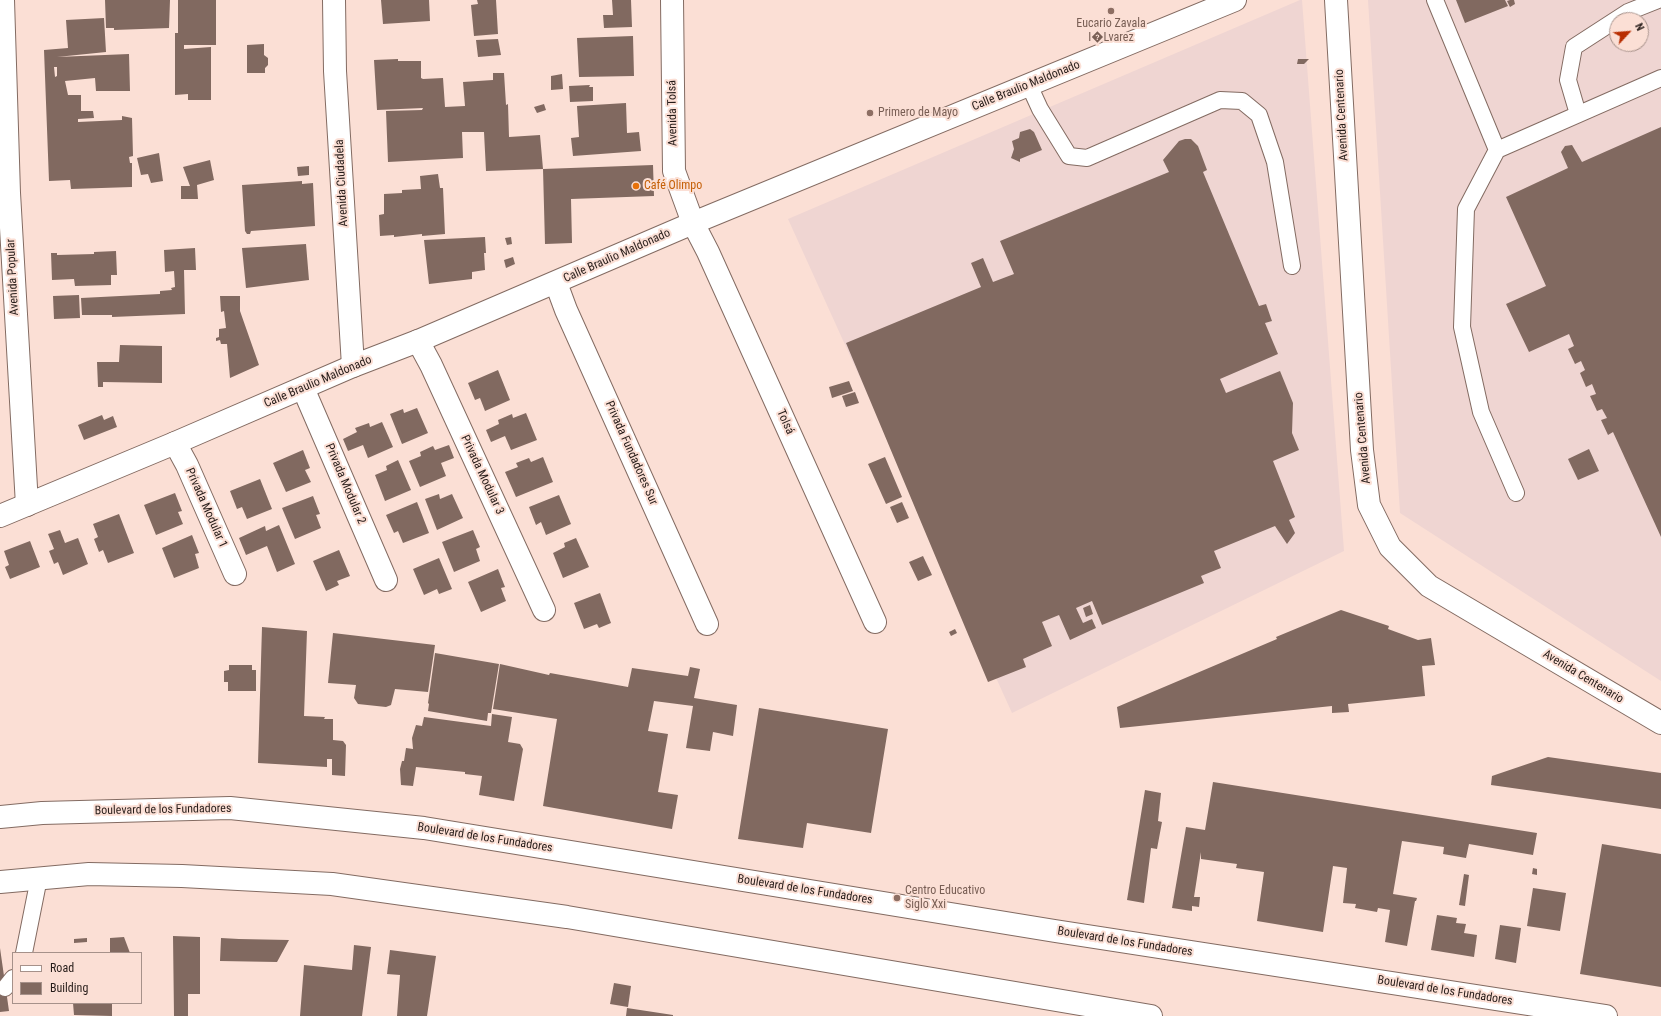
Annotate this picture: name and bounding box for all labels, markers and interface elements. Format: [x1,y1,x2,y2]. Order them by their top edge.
marker: Eucario Zavala I�Lvarez [1106,6,1116,16]
north arrow [1609,12,1649,52]
place label: Eucario Zavala I�Lvarez [1076,17,1146,45]
text: N [1632,21,1647,33]
street label: Calle Braulio Maldonado [970,58,1082,114]
street label: Avenida Centenario [1332,69,1352,161]
street label: Avenida Tolsá [665,80,681,146]
place label: Primero de Mayo [878,106,958,120]
marker: Primero de Mayo [865,108,875,118]
street label: Avenida Ciudadela [333,139,351,227]
place label: Café Olimpo [644,179,702,193]
marker: Café Olimpo [631,181,641,191]
street label: Calle Braulio Maldonado [561,226,673,286]
street label: Avenida Popular [4,238,22,316]
street label: Calle Braulio Maldonado [262,353,374,411]
street label: Avenida Centenario [1352,392,1374,484]
street label: Privada Fundadores Sur [602,399,660,507]
street label: Tolsá [773,407,797,437]
street label: Privada Modular 3 [457,433,507,517]
street label: Privada Modular 2 [322,442,368,526]
street label: Privada Modular 1 [182,466,230,550]
street label: Avenida Centenario [1540,647,1626,707]
street label: Boulevard de los Fundadores [95,802,231,818]
street label: Boulevard de los Fundadores [416,820,554,856]
street label: Boulevard de los Fundadores [736,872,874,908]
place label: Centro Educativo Siglo Xxi [905,884,985,912]
marker: Centro Educativo Siglo Xxi [892,893,902,903]
street label: Boulevard de los Fundadores [1056,924,1194,960]
legend [12,952,142,1004]
text: Road [50,961,74,975]
street label: Boulevard de los Fundadores [1376,973,1514,1009]
text: Building [50,981,88,995]

